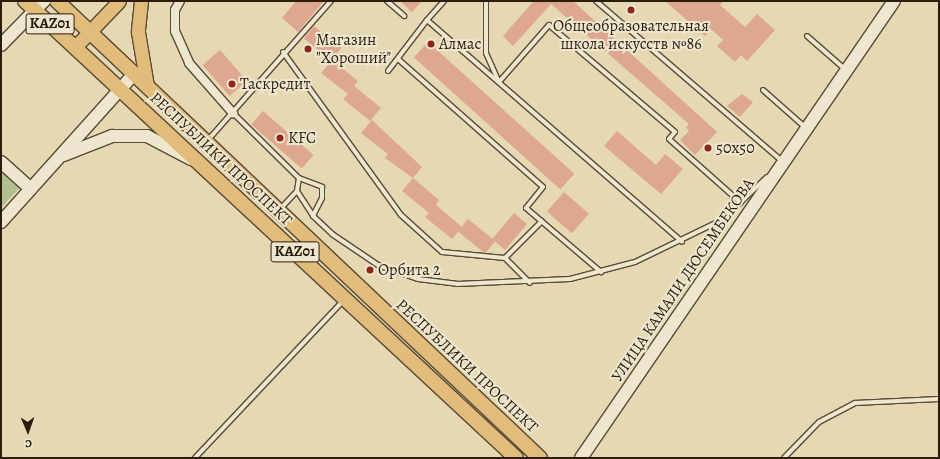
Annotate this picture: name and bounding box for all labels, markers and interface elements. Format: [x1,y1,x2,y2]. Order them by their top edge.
marker: Общеобразовательная школа искусств №86 [626,5,636,15]
road number: KАZ01 [25,11,75,37]
place label: Общеобразовательная школа искусств №86 [553,16,709,54]
place label: Магазин "Хороший" [316,30,391,68]
place label: Алмас [439,34,481,54]
marker: Алмас [426,39,436,49]
marker: Магазин "Хороший" [303,44,313,54]
place label: Таскредит [240,74,311,94]
marker: Таскредит [227,79,237,89]
street label: РЕСПУБЛИКИ ПРОСПЕКТ [146,88,296,230]
place label: KFC [288,128,316,148]
marker: KFC [275,133,285,143]
place label: 50х50 [716,138,755,158]
marker: 50х50 [703,143,713,153]
street label: УЛИЦА КАМАЛИ ДЮСЕМБЕКОВА [608,175,758,385]
road number: KАZ01 [270,239,320,265]
place label: Орбита 2 [378,260,441,280]
marker: Орбита 2 [365,265,375,275]
street label: РЕСПУБЛИКИ ПРОСПЕКТ [392,295,542,437]
north arrow [8,411,48,451]
text: С [25,436,32,451]

